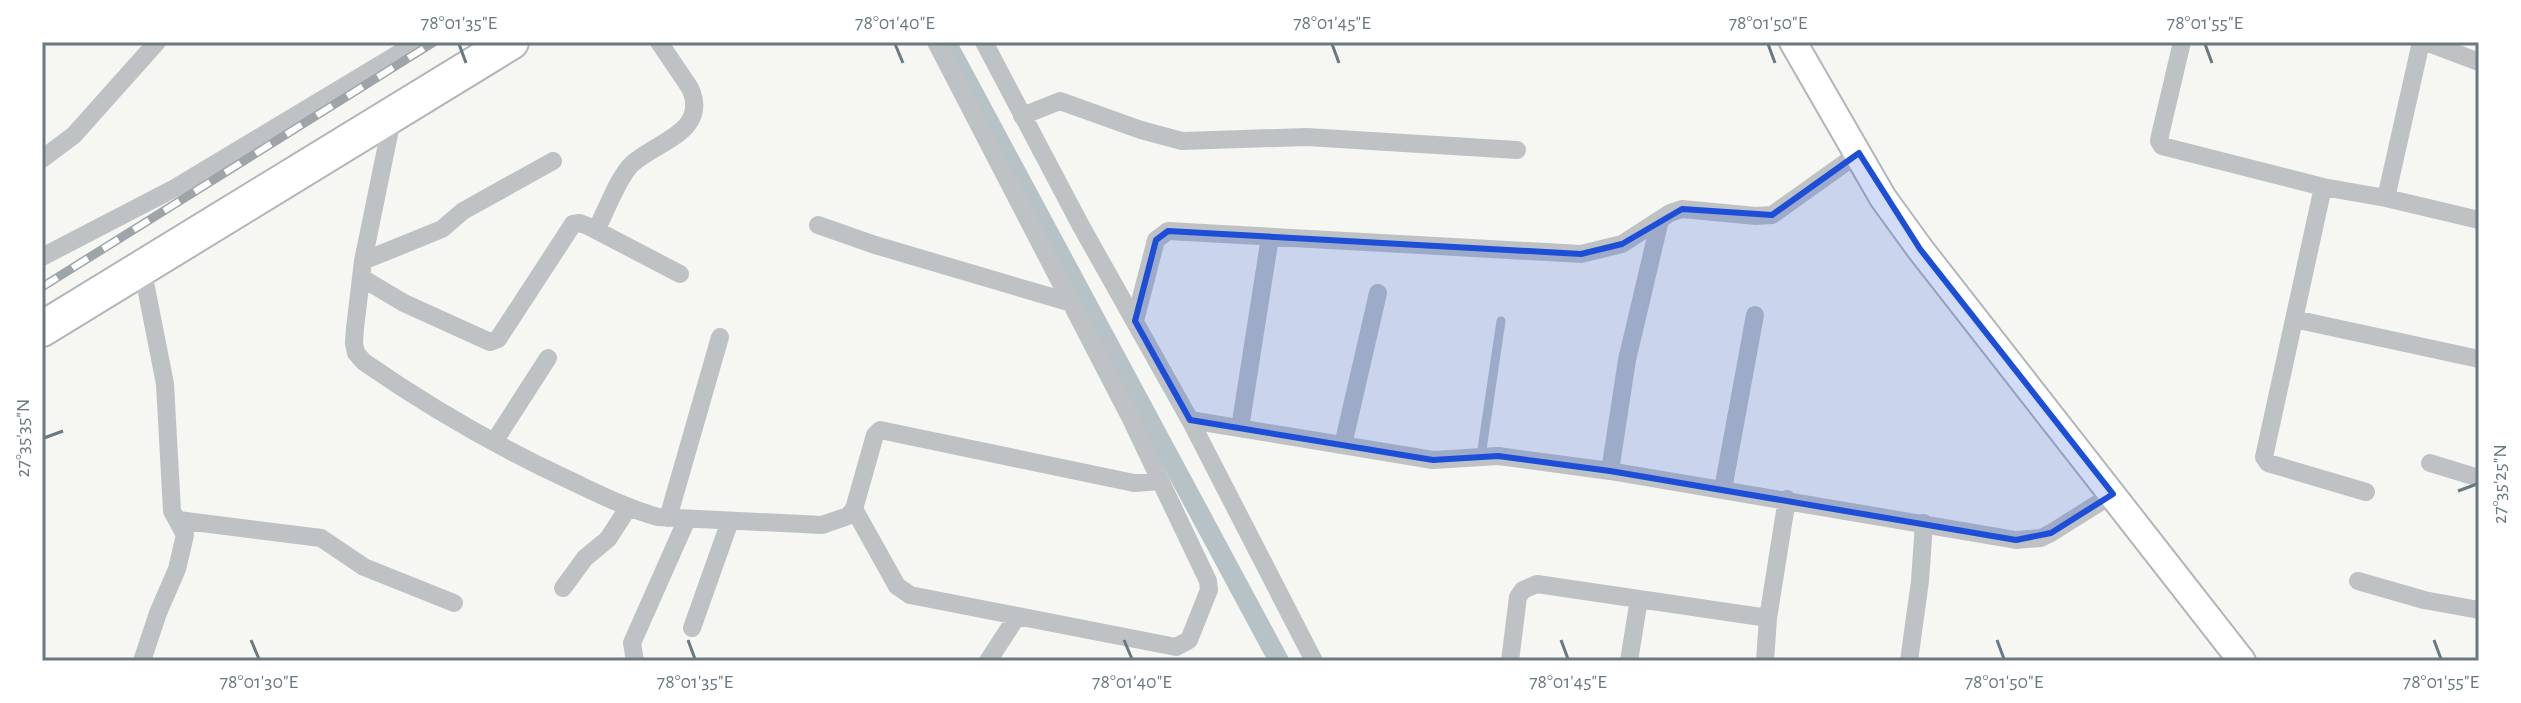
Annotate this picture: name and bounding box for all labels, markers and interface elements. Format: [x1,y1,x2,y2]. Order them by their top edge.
text: 78°01'35"E [421,13,497,33]
text: 78°01'40"E [855,13,935,33]
text: 78°01'45"E [1293,13,1371,33]
text: 78°01'50"E [1729,13,1808,33]
text: 78°01'55"E [2167,13,2244,33]
text: 27°35'35"N [13,398,33,478]
text: 27°35'25"N [2490,444,2510,524]
text: 78°01'30"E [220,672,299,692]
text: 78°01'35"E [657,672,733,692]
text: 78°01'40"E [1092,672,1172,692]
text: 78°01'45"E [1529,672,1607,692]
text: 78°01'50"E [1965,672,2044,692]
text: 78°01'55"E [2403,672,2480,692]

